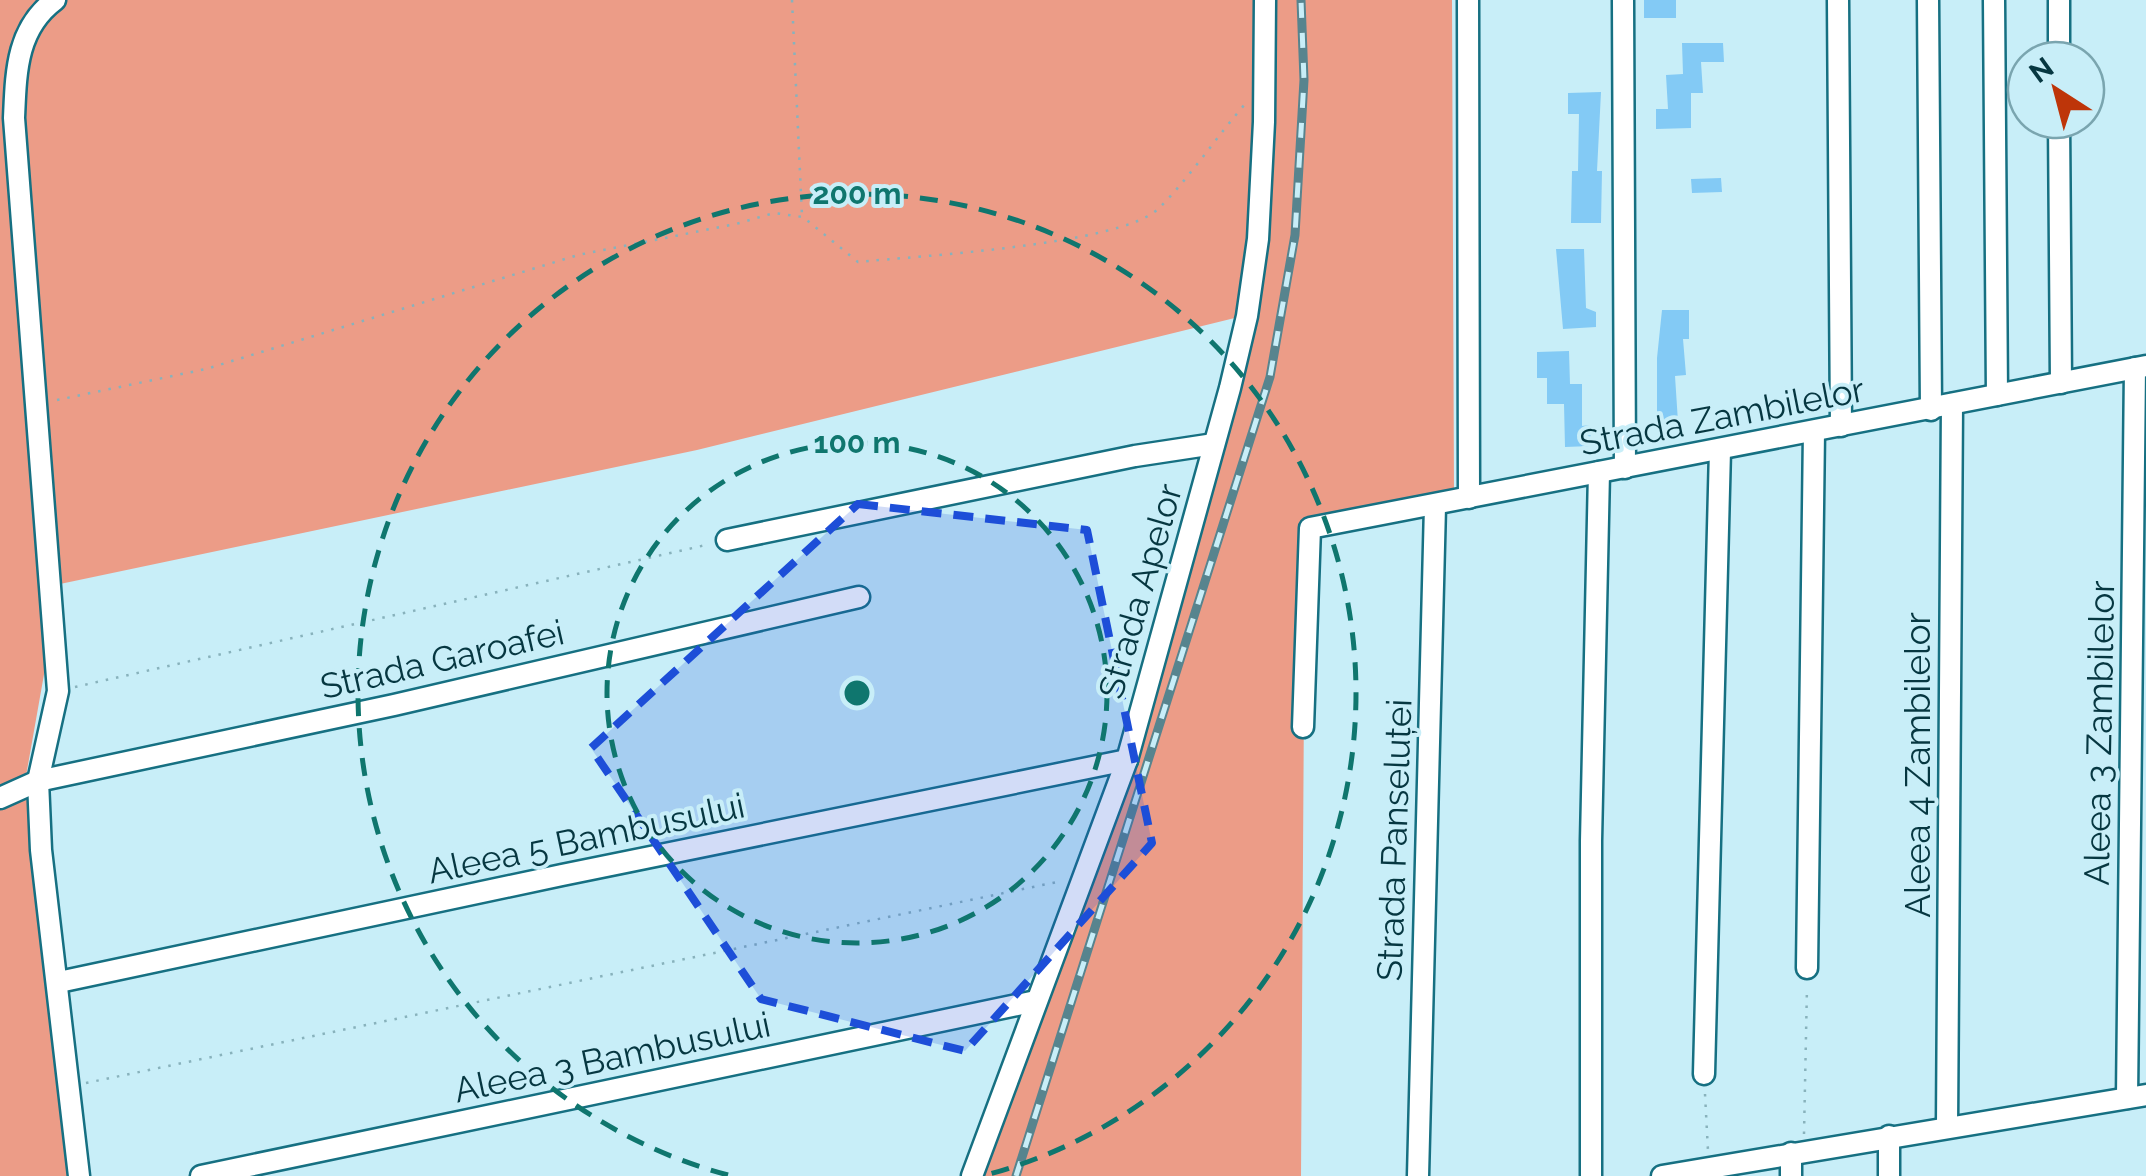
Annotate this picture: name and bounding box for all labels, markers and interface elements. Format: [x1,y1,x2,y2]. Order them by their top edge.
north arrow [2006,40,2106,140]
text: N [2023,51,2060,90]
text: 200 m [813,176,901,211]
street label: Strada Zambilelor [1576,368,1868,464]
text: 100 m [814,425,900,460]
street label: Strada Apelor [1090,479,1190,703]
street label: Aleea 3 Zambilelor [2076,580,2122,886]
street label: Strada Garoafei [316,611,568,707]
street label: Aleea 4 Zambilelor [1897,612,1938,918]
centre of rings [839,675,875,711]
street label: Strada Panseluței [1369,698,1419,982]
street label: Aleea 5 Bambusului [424,784,748,892]
street label: Aleea 3 Bambusului [450,1003,774,1111]

